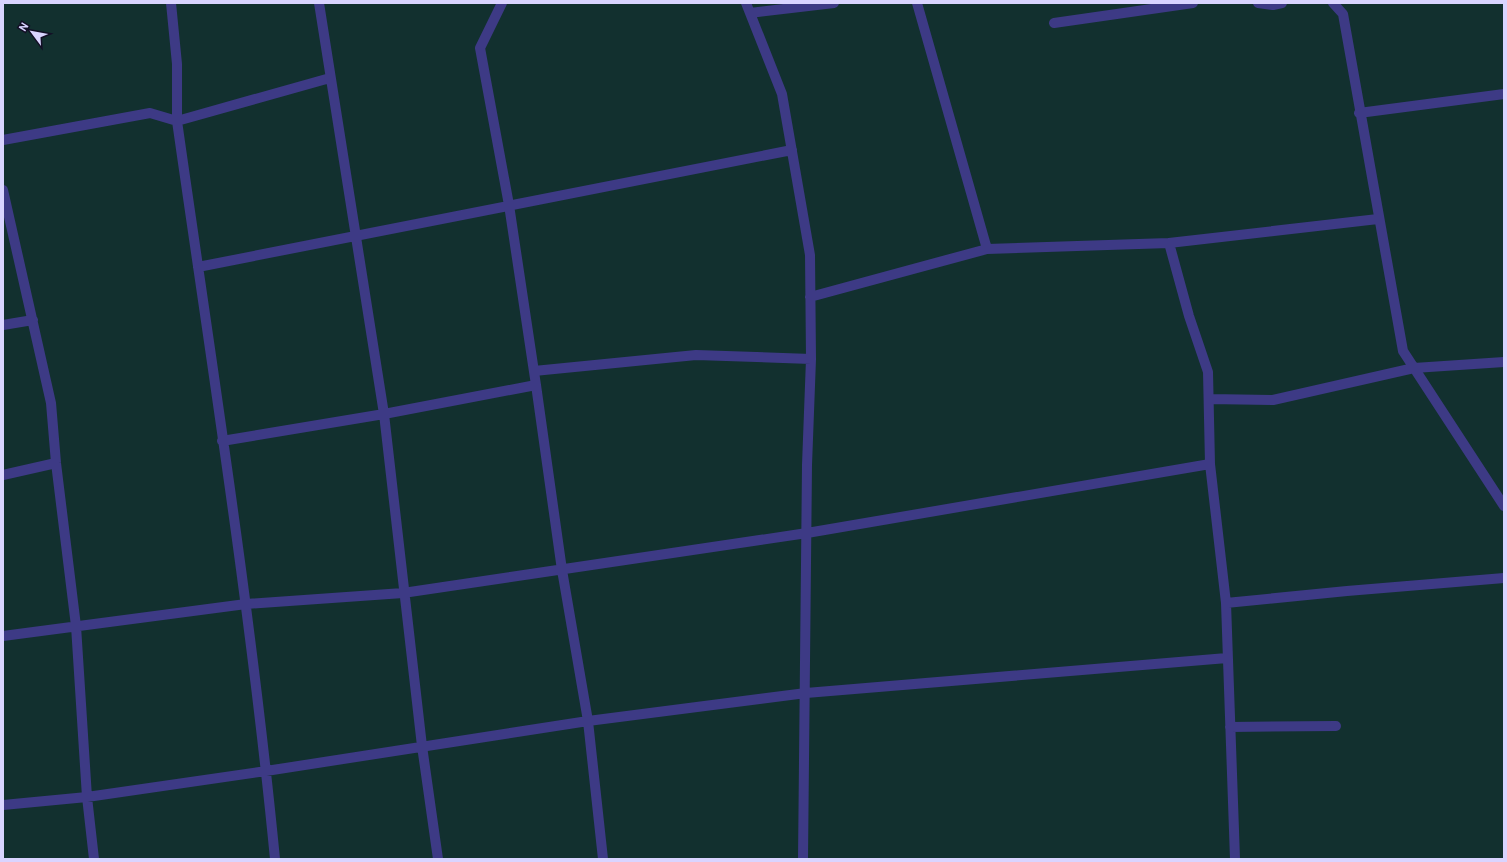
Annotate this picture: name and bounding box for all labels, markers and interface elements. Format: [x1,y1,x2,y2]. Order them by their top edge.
north arrow [12,12,52,52]
text: N [16,20,32,34]

